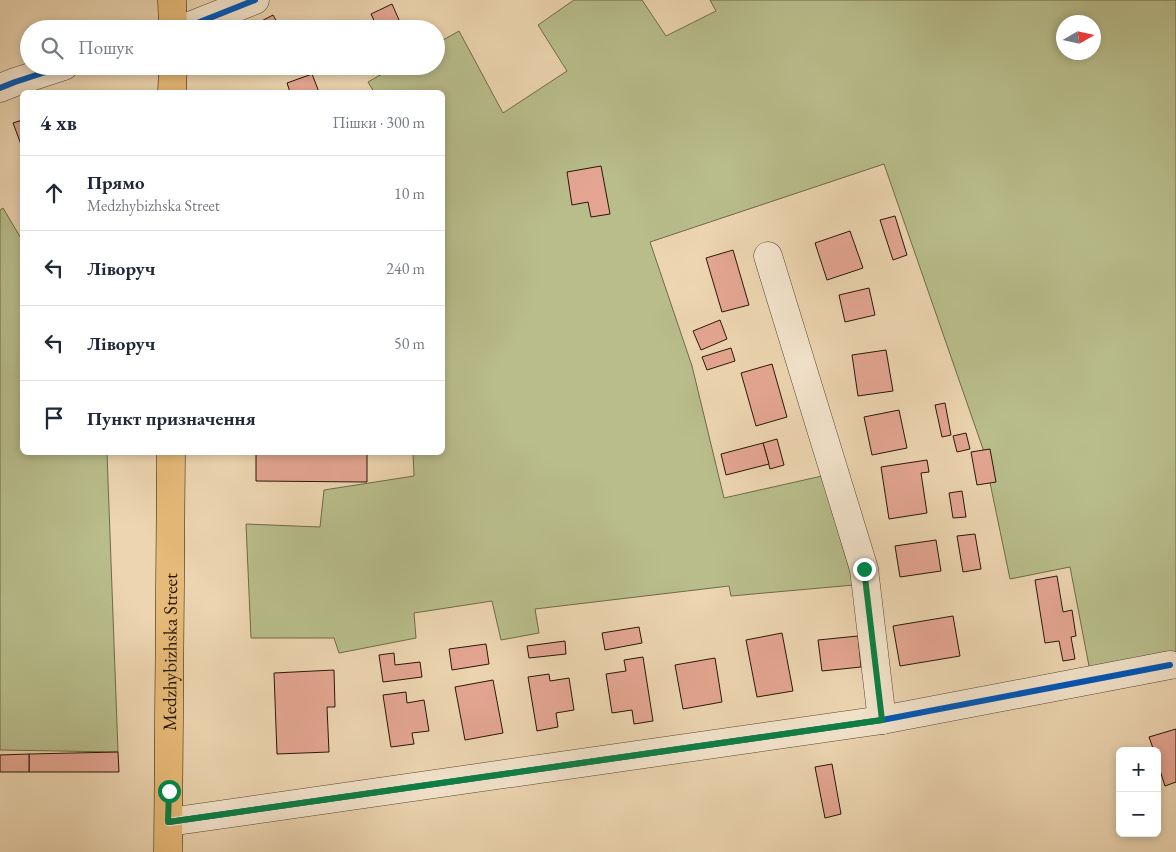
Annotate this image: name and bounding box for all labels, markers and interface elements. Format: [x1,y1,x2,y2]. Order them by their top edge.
north arrow [1056,15,1101,60]
search box [20,20,445,75]
icon: search [38,34,66,62]
text: Пошук [78,35,134,60]
text: 4 хв [40,109,77,136]
text: Пішки · 300 m [332,112,425,133]
text: Прямо [87,170,145,195]
icon: ahead [40,179,68,207]
text: 10 m [394,183,425,204]
text: Medzhybizhska Street [87,195,220,216]
icon: left [40,254,68,282]
text: Ліворуч [87,256,155,281]
text: 240 m [386,258,425,279]
icon: left [40,329,68,357]
text: Ліворуч [87,331,155,356]
text: 50 m [394,333,425,354]
icon: arrive [40,404,68,432]
text: Пункт призначення [87,406,256,431]
route end [853,558,876,581]
street label: Medzhybizhska Street [156,573,183,731]
map controls [1116,747,1161,837]
button: + [1116,747,1161,792]
route start [158,780,181,803]
button: − [1116,792,1161,837]

